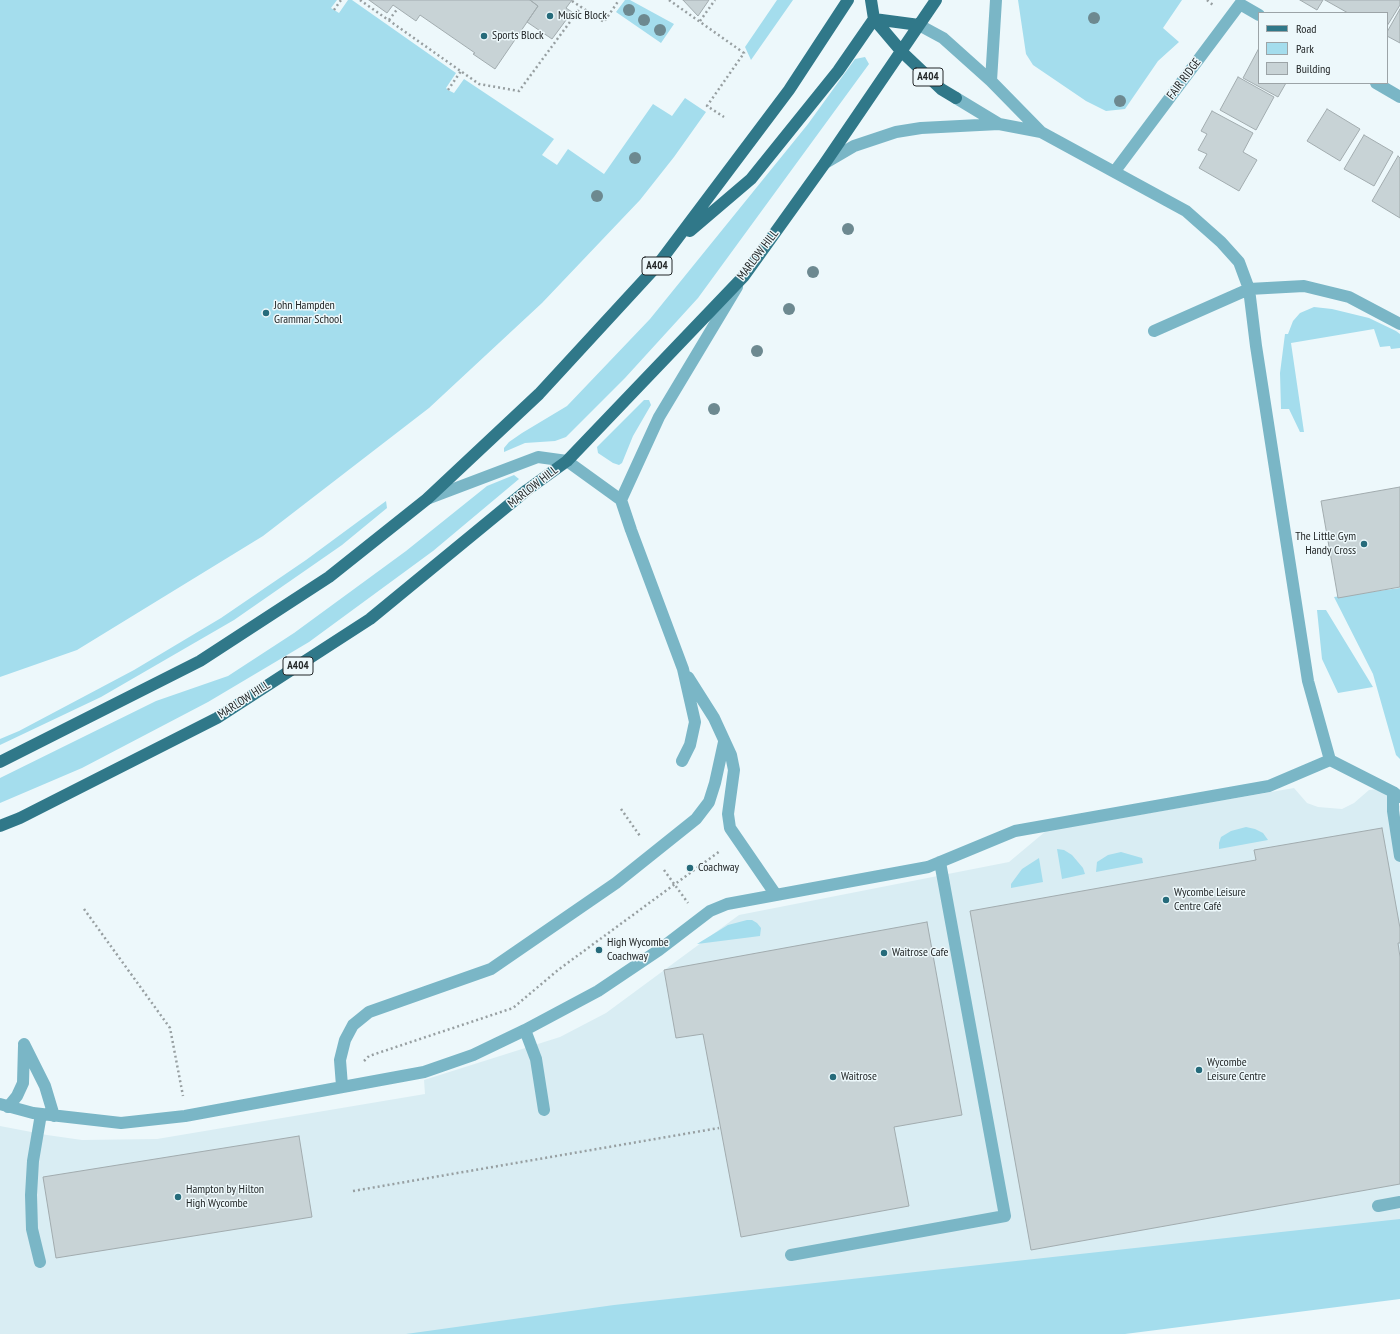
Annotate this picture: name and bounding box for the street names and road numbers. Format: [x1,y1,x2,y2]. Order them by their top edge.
street label: FAIR RIDGE [1164,56,1204,102]
road number: A404 [913,68,943,86]
street label: MARLOW HILL [734,227,782,283]
road number: A404 [642,257,672,275]
street label: MARLOW HILL [505,463,561,511]
road number: A404 [283,657,313,675]
street label: MARLOW HILL [215,678,273,722]

